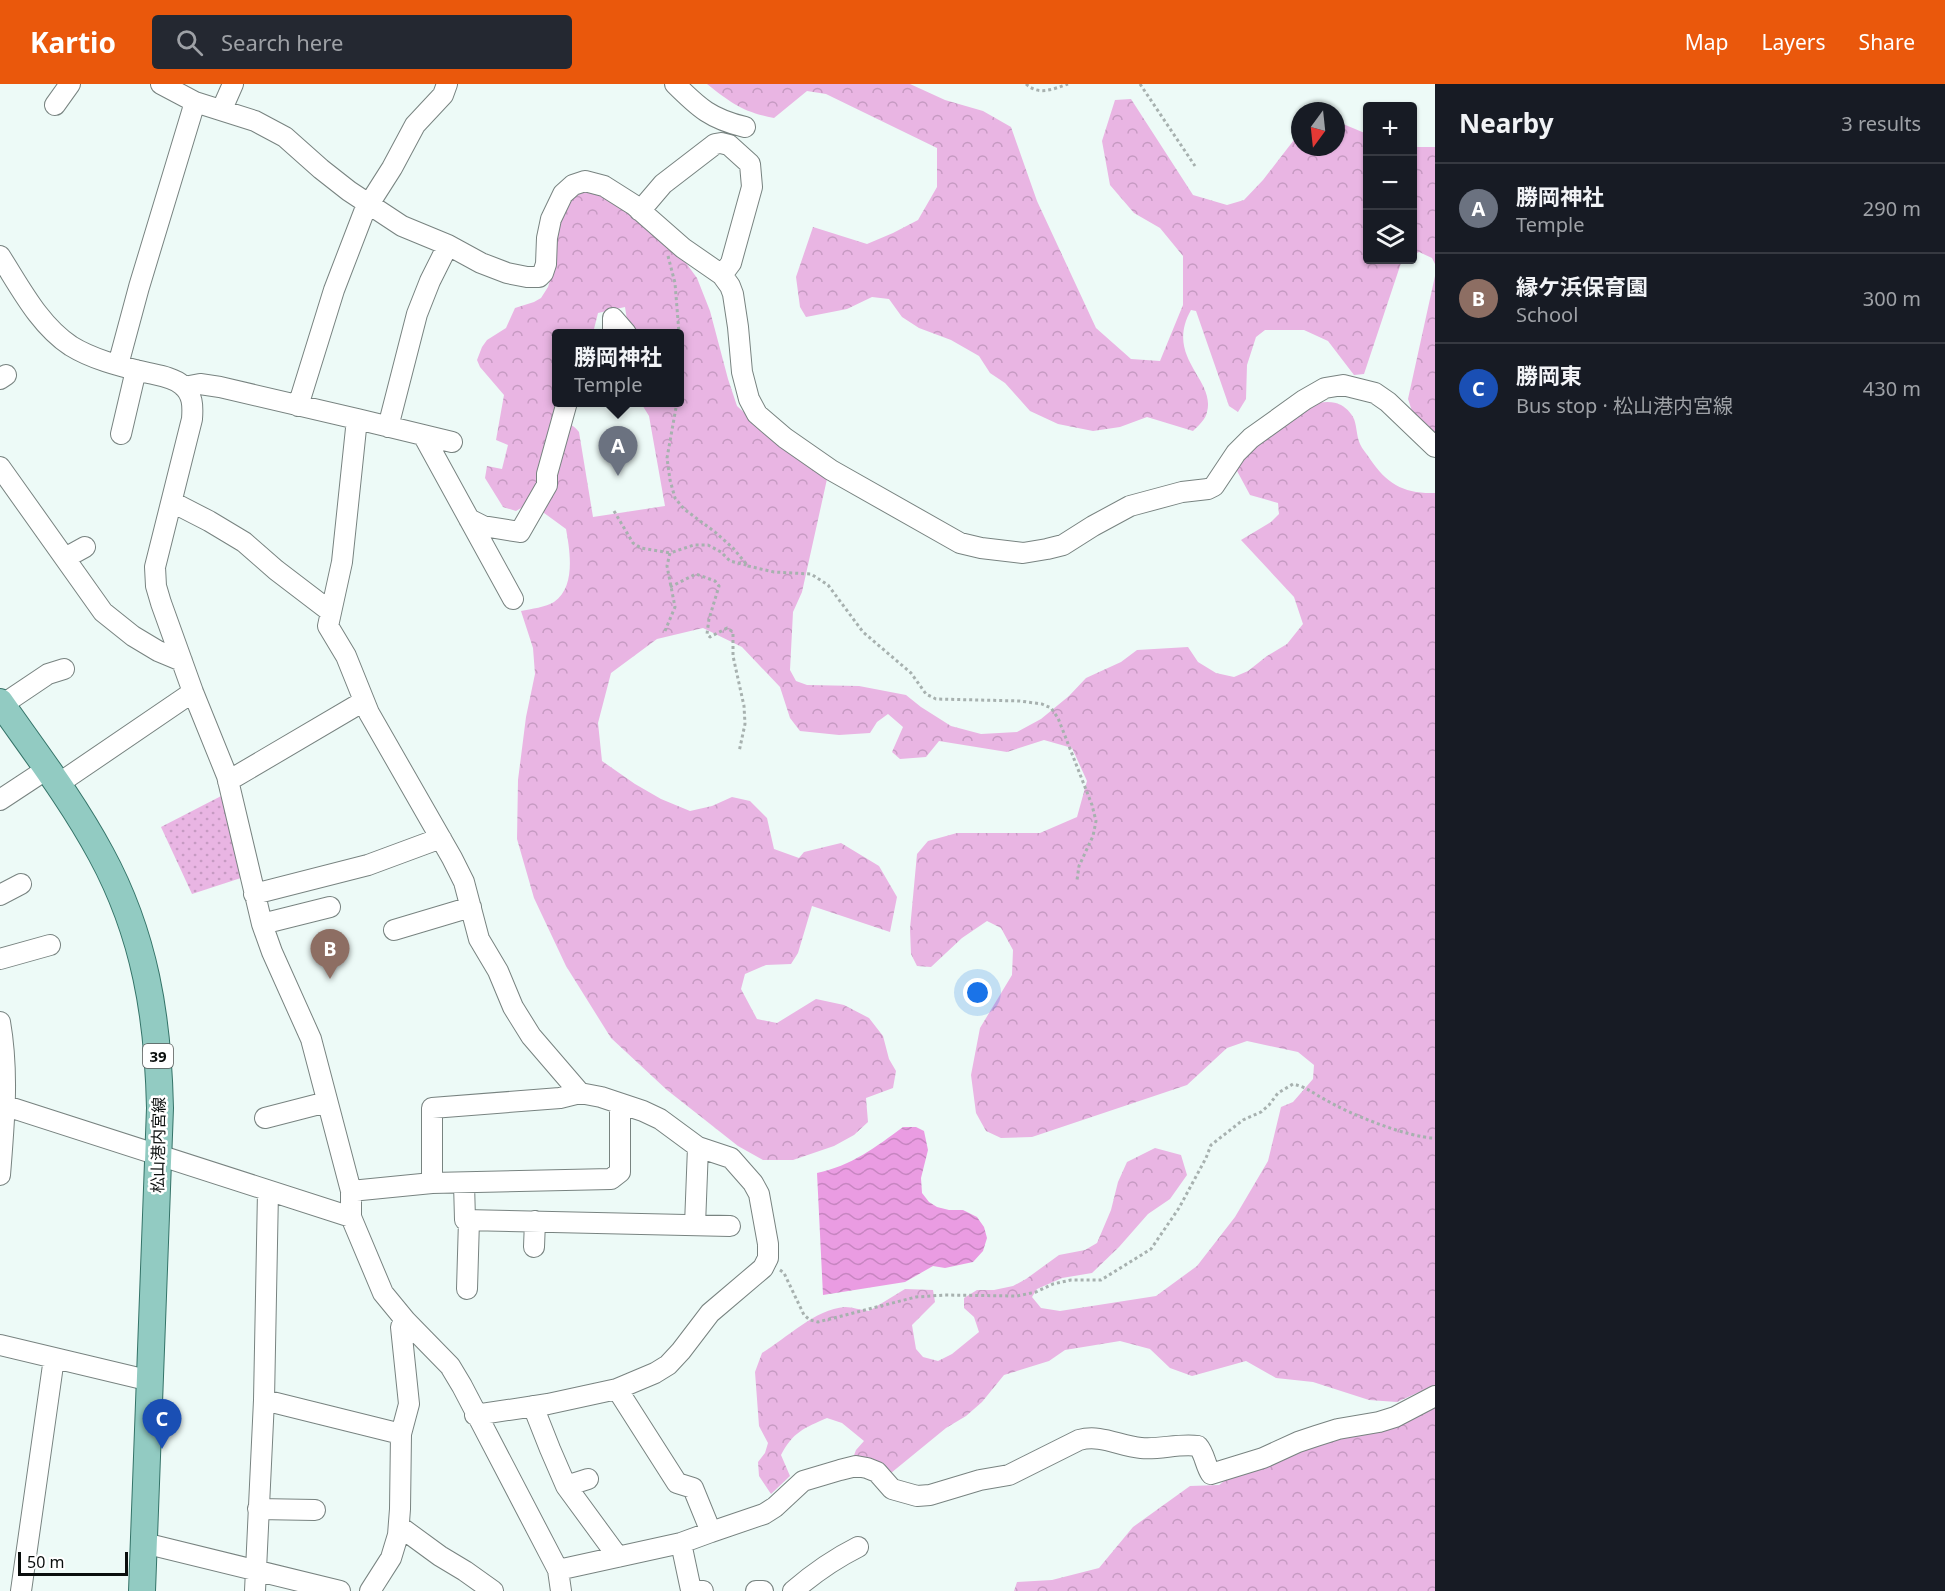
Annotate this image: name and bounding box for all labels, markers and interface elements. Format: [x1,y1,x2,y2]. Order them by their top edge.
search box [152,15,572,69]
text: Kartio [30,23,116,61]
icon: search [173,26,206,59]
text: Search here [221,27,343,57]
text: Map [1685,28,1729,56]
text: Layers [1762,28,1826,56]
text: Share [1859,28,1915,56]
north arrow [1291,102,1345,156]
map controls [1363,102,1417,264]
button: + [1363,102,1417,156]
text: Nearby [1459,105,1554,141]
text: 3 results [1841,110,1921,137]
button: − [1363,156,1417,210]
text: 勝岡神社 [1516,181,1604,211]
text: A [1472,195,1485,222]
text: 290 m [1863,195,1921,222]
button: layers [1363,210,1417,264]
text: Temple [1516,211,1584,238]
text: 縁ケ浜保育園 [1516,271,1648,301]
text: B [1472,285,1485,312]
text: 300 m [1863,285,1921,312]
text: School [1516,301,1578,328]
popup [552,329,684,407]
text: 勝岡神社 [574,341,662,371]
text: 勝岡東 [1516,360,1582,390]
text: Temple [574,371,642,398]
text: C [1472,375,1485,402]
text: 430 m [1863,375,1921,402]
text: Bus stop · 松山港内宮線 [1516,392,1733,419]
pin: A [598,426,638,476]
pin: B [310,930,350,979]
your location [963,978,992,1007]
road number: 39 [143,1044,173,1068]
street label: 松山港内宮線 [146,1097,170,1193]
pin: C [142,1400,182,1449]
scale bar [18,1549,128,1576]
text: 50 m [27,1551,64,1573]

